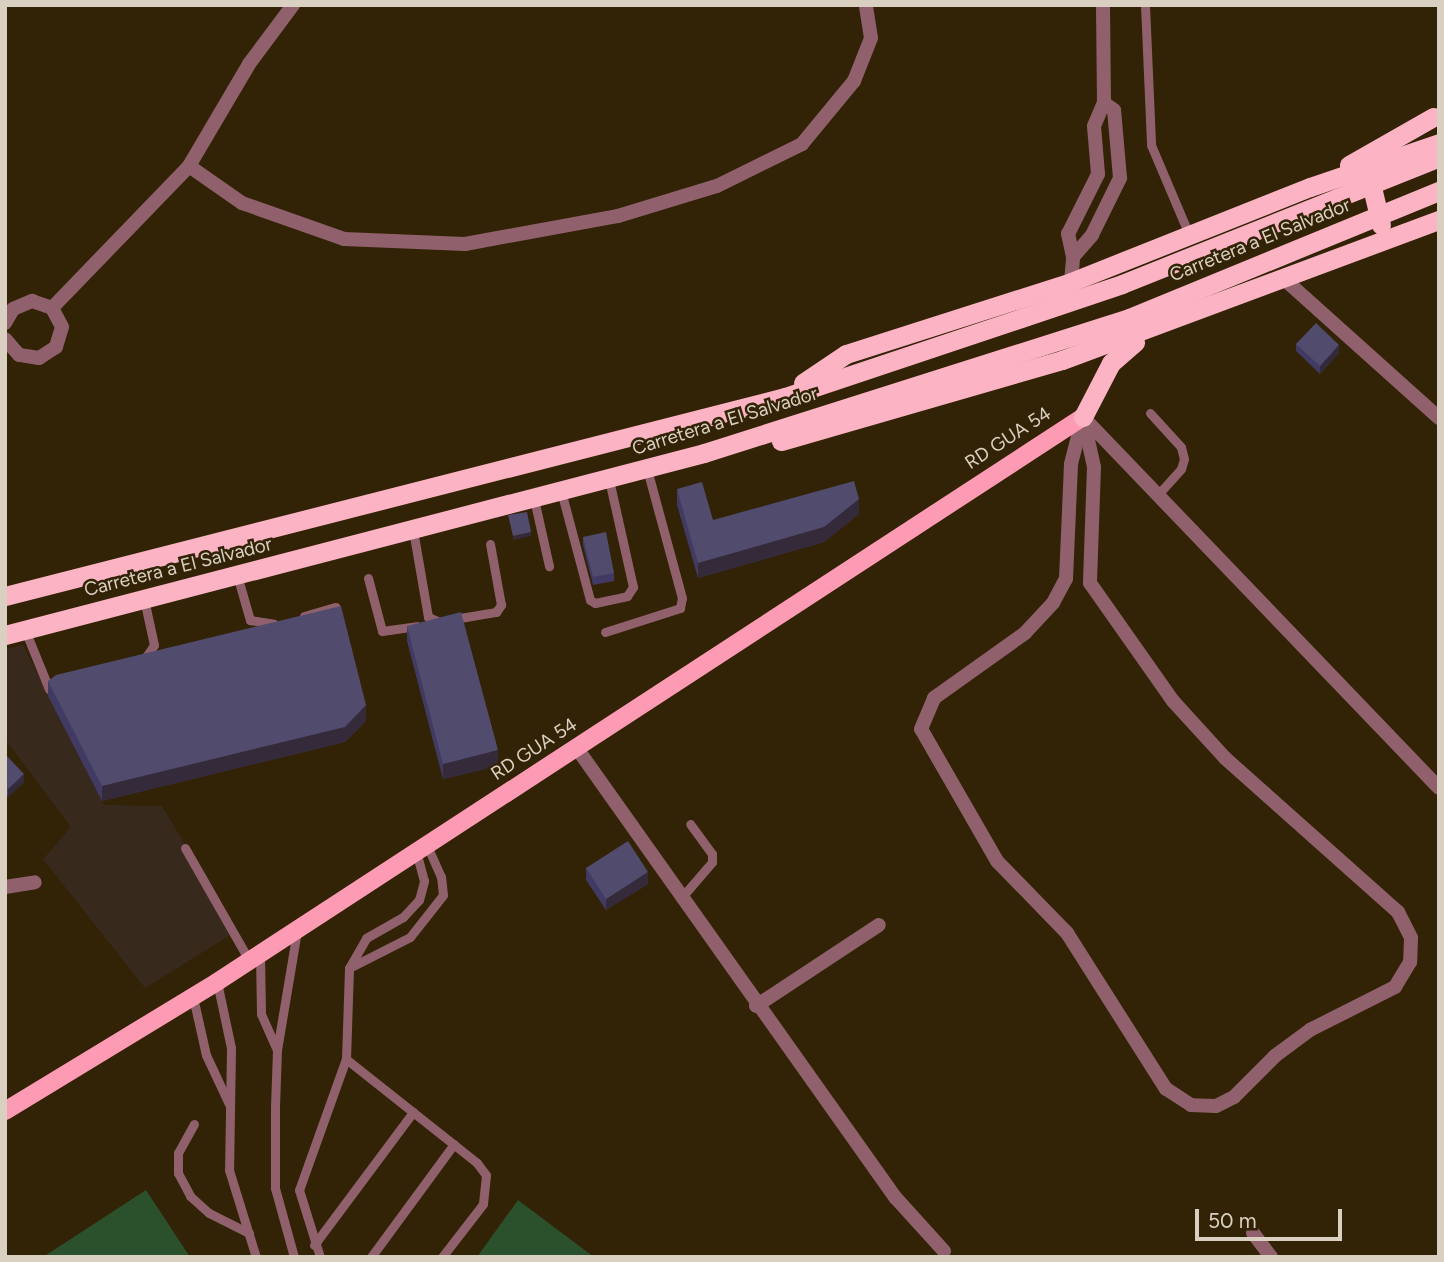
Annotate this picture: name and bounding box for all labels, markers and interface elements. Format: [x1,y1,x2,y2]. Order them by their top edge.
street label: Carretera a El Salvador [1166,193,1354,287]
street label: Carretera a El Salvador [629,382,821,460]
street label: RD GUA 54 [961,402,1055,474]
street label: Carretera a El Salvador [82,533,274,601]
street label: RD GUA 54 [487,713,581,785]
scale bar [1199,1196,1346,1240]
text: 50 m [1208,1208,1257,1233]

